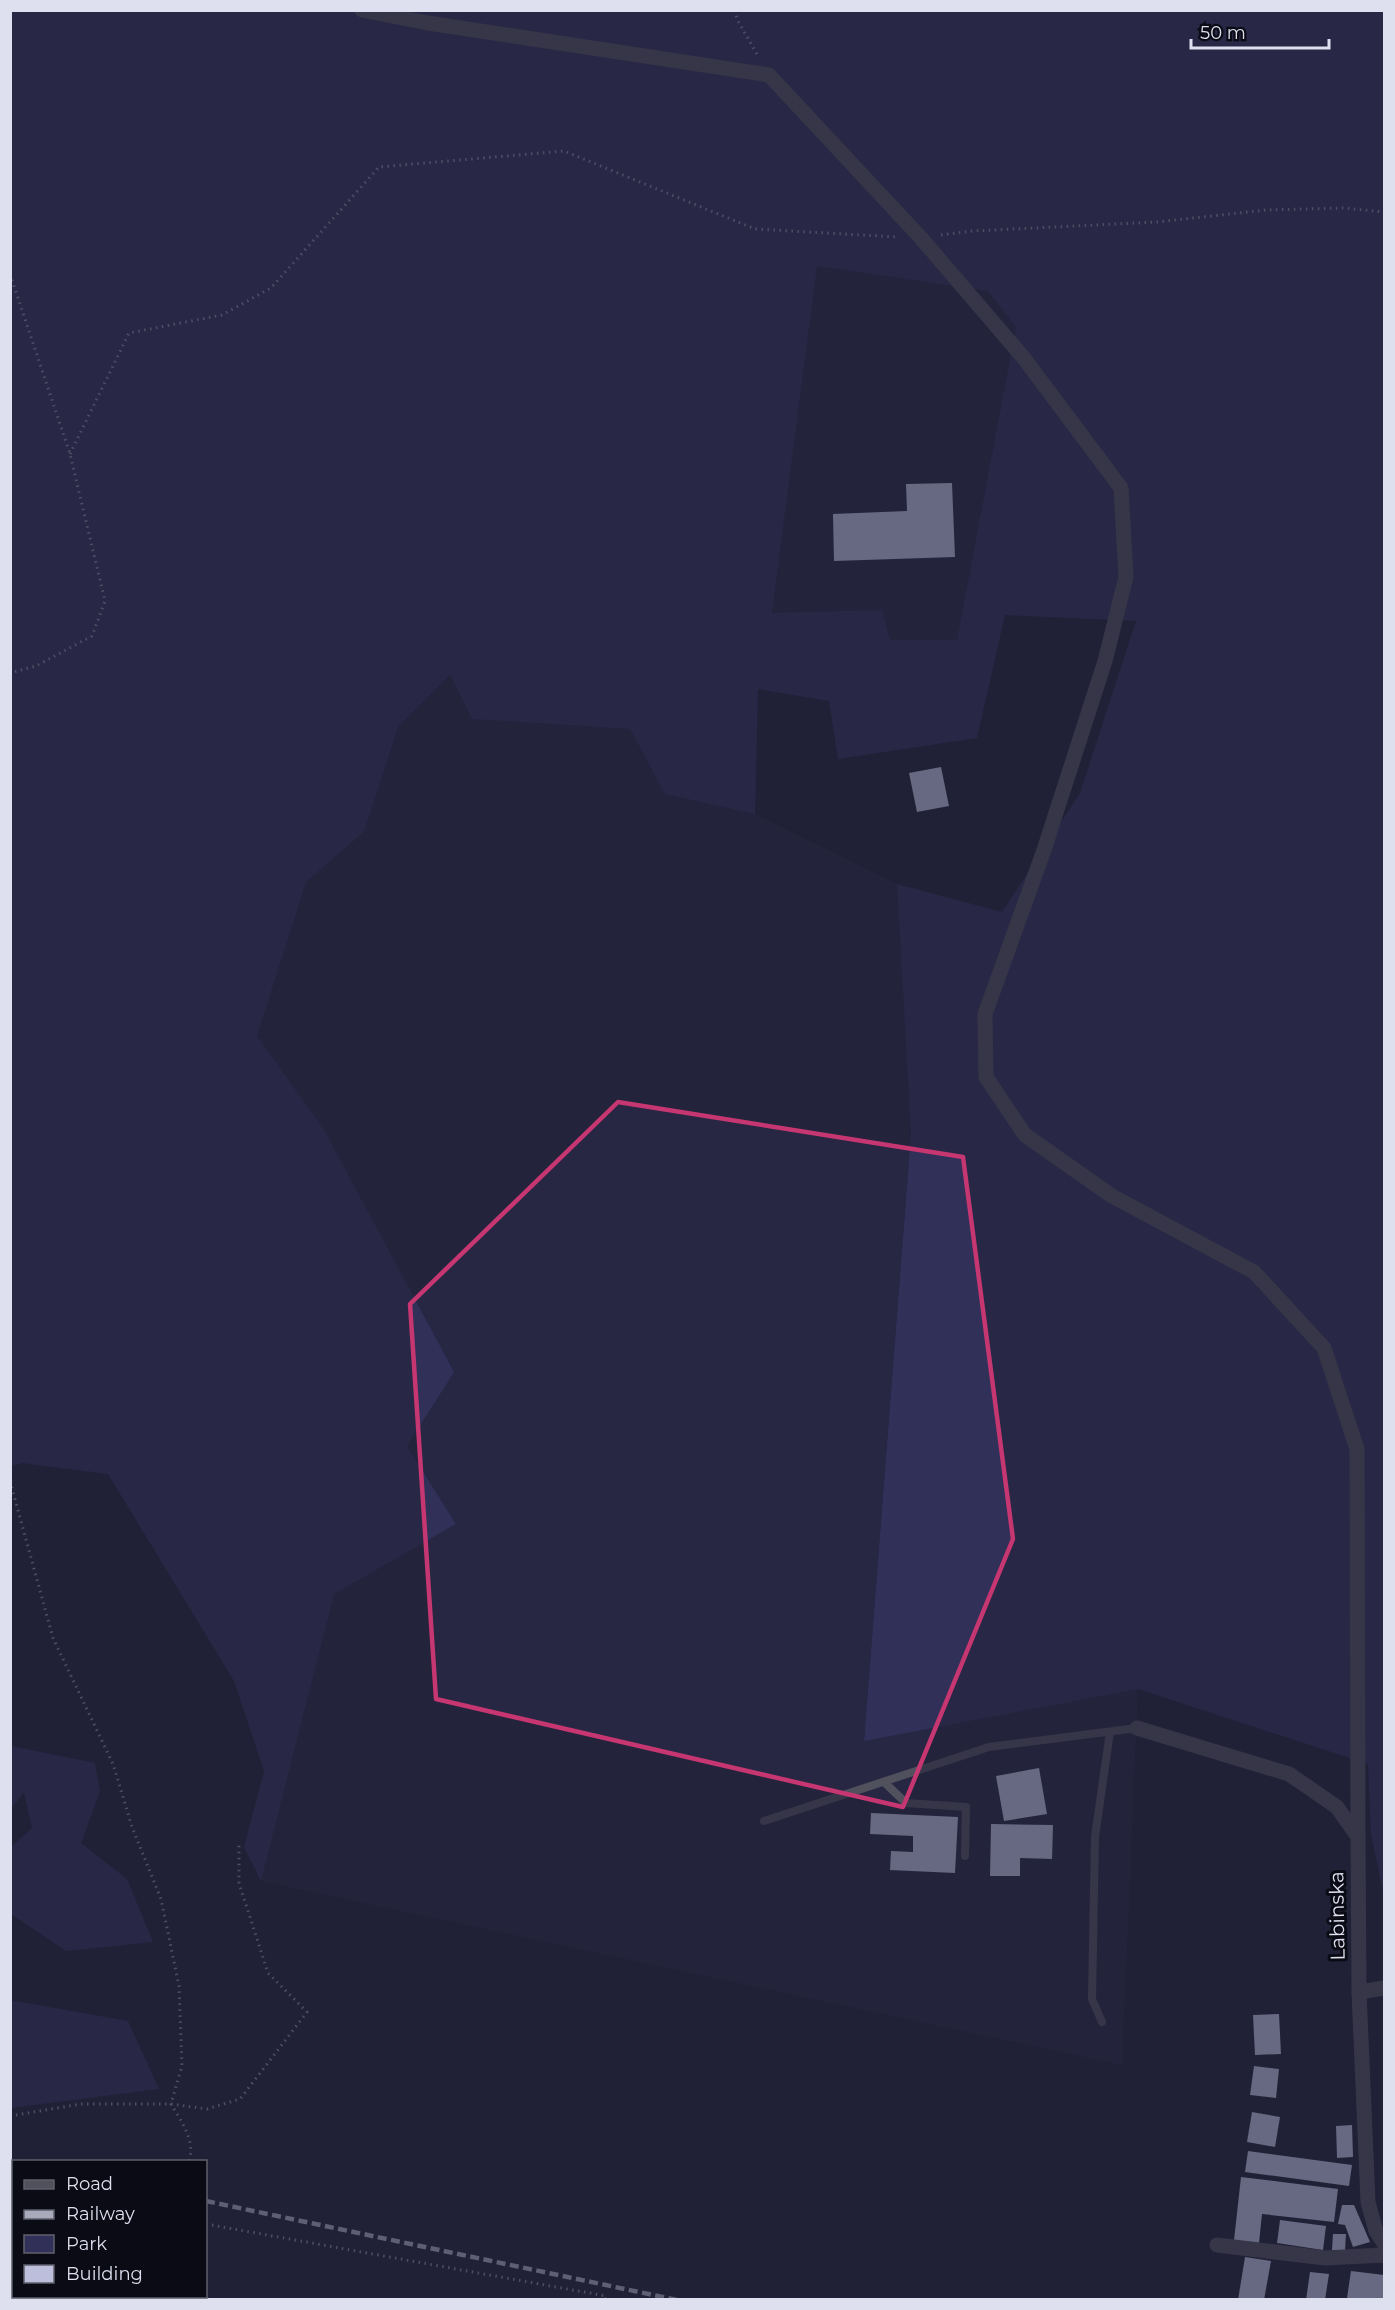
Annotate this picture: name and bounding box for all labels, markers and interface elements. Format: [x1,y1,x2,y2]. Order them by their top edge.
scale bar [1191,12,1329,50]
text: 50 m [1200,22,1246,44]
street label: Labinska [1324,1871,1350,1961]
legend [12,2160,207,2298]
text: Road [66,2173,113,2195]
text: Railway [66,2203,135,2225]
text: Park [66,2233,107,2255]
text: Building [66,2263,143,2285]

